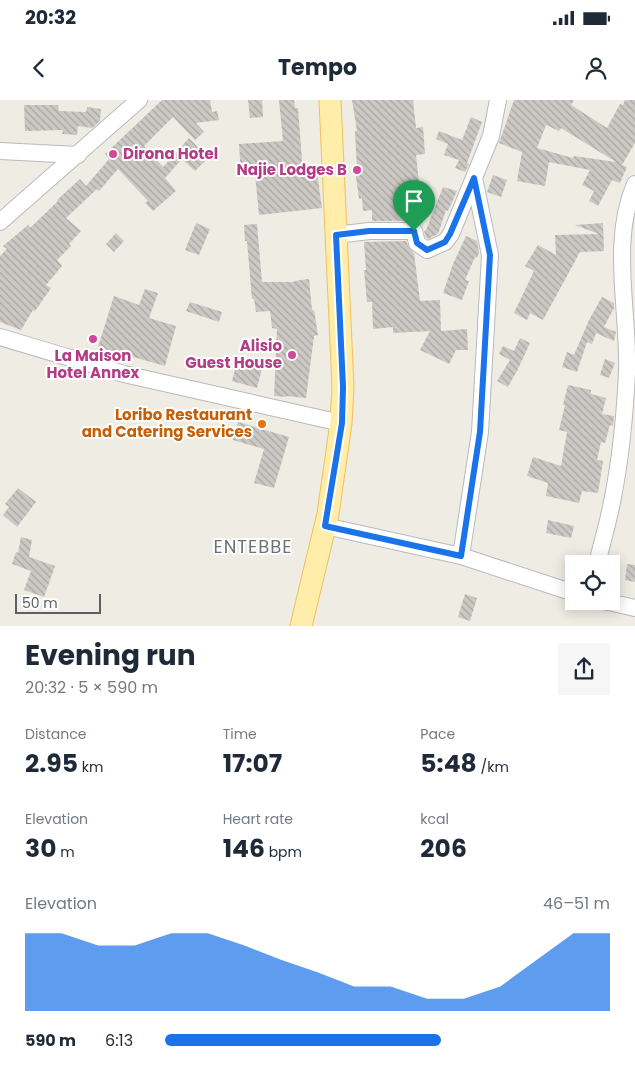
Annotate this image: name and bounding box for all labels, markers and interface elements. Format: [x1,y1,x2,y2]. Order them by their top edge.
text: 20:32 [25,4,76,31]
text: Tempo [278,52,357,83]
icon: back [25,54,53,82]
icon: person [582,54,610,82]
place label: Dirona Hotel [123,143,218,164]
marker: Dirona Hotel [107,148,119,160]
place label: Najie Lodges B [237,159,347,180]
marker: Najie Lodges B [351,164,363,176]
pin [393,180,435,231]
icon: arrive [400,187,428,215]
marker: La Maison Hotel Annex [87,333,99,345]
place label: Alisio Guest House [185,335,282,373]
place label: La Maison Hotel Annex [47,345,140,383]
marker: Alisio Guest House [286,349,298,361]
place label: Loribo Restaurant and Catering Services [82,404,252,442]
marker: Loribo Restaurant and Catering Services [256,418,268,430]
district label: ENTEBBE [213,534,293,559]
map controls [565,555,620,610]
button: locate [565,555,620,610]
scale bar [15,590,101,614]
text: 50 m [22,593,58,613]
text: Evening run [25,636,196,675]
button: share [558,643,610,695]
text: 20:32 · 5 × 590 m [25,676,158,699]
text: Distance [25,724,86,744]
text: Time [223,724,257,744]
text: Pace [420,724,455,744]
text: 2.95 [25,746,78,781]
text: 17:07 [223,746,282,781]
text: 5:48 [420,746,477,781]
text: km [78,757,103,777]
text: /km [477,757,509,777]
text: Elevation [25,809,88,829]
text: Heart rate [223,809,293,829]
text: kcal [420,809,449,829]
text: 30 [25,831,56,866]
text: 146 [223,831,265,866]
text: 206 [420,831,467,866]
text: m [56,842,75,862]
text: bpm [265,842,302,862]
text: Elevation [25,892,97,915]
text: 46–51 m [543,892,610,915]
text: 590 m [25,1029,76,1052]
text: 6:13 [105,1029,133,1052]

